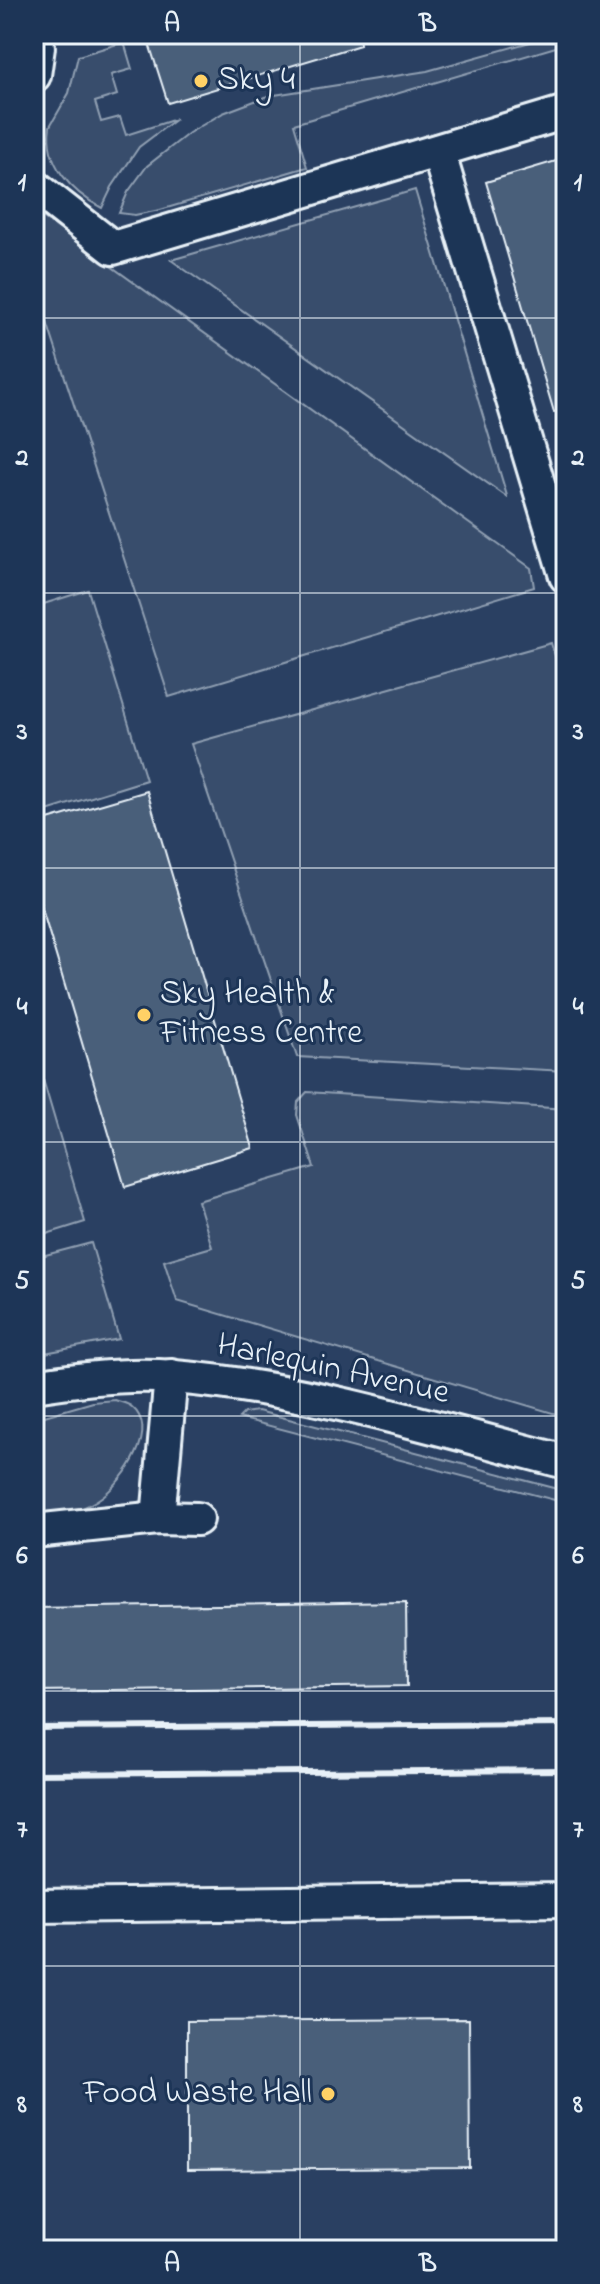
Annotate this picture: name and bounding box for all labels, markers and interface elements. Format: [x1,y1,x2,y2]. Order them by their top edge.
text: A [164,6,180,44]
text: B [418,6,437,44]
place label: Sky 4 [217,56,295,106]
marker: Sky 4 [192,72,210,90]
text: 1 [18,165,27,203]
text: 1 [574,165,583,203]
text: 2 [15,440,29,478]
text: 2 [571,440,585,478]
text: 3 [16,714,28,752]
text: 3 [572,714,584,752]
place label: Sky Health & Fitness Centre [159,970,363,1059]
text: 4 [17,989,28,1027]
text: 4 [573,989,584,1027]
marker: Sky Health & Fitness Centre [135,1006,153,1024]
text: 5 [15,1263,30,1301]
text: 5 [571,1263,586,1301]
street label: Harlequin Avenue [212,1321,454,1419]
text: 6 [16,1538,28,1576]
text: 6 [572,1538,584,1576]
text: 7 [17,1812,28,1850]
text: 7 [573,1812,584,1850]
place label: Food Waste Hall [82,2069,312,2119]
marker: Food Waste Hall [319,2085,337,2103]
text: 8 [16,2087,27,2125]
text: 8 [572,2087,583,2125]
text: A [164,2246,180,2284]
text: B [418,2246,437,2284]

